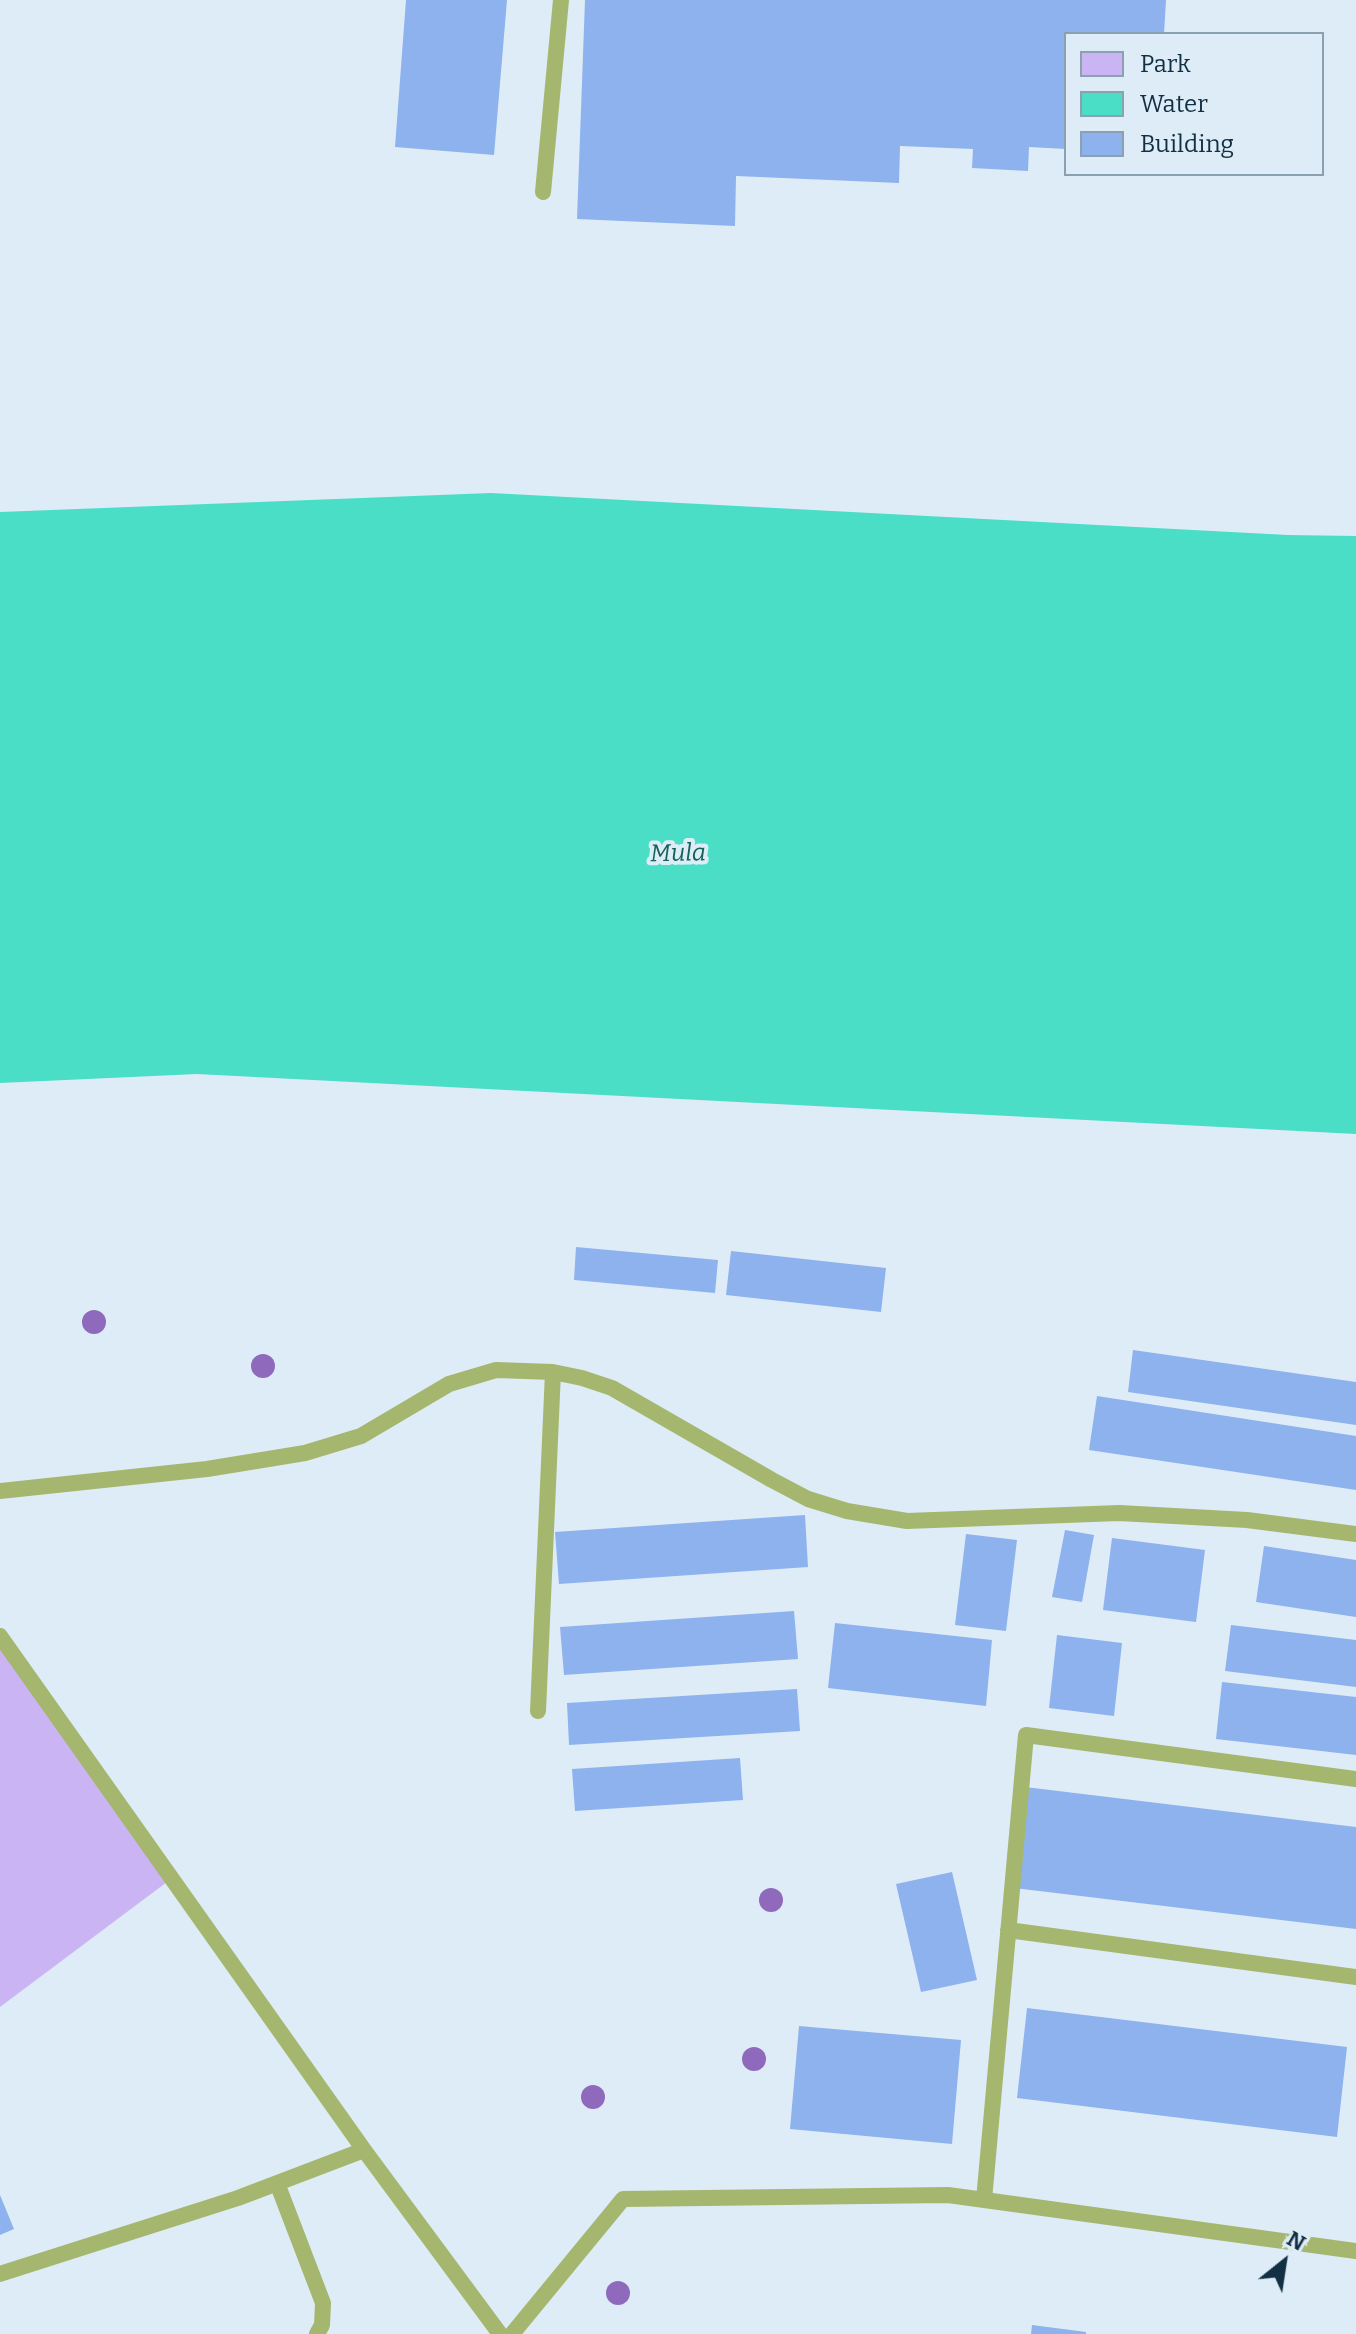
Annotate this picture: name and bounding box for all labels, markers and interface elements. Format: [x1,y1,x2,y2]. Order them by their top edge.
legend [1064,32,1324,176]
text: Park [1140,50,1191,78]
text: Water [1140,90,1208,118]
text: Building [1140,130,1234,158]
water label: Mula [650,839,706,869]
north arrow [1244,2222,1324,2302]
text: N [1282,2225,1310,2257]

